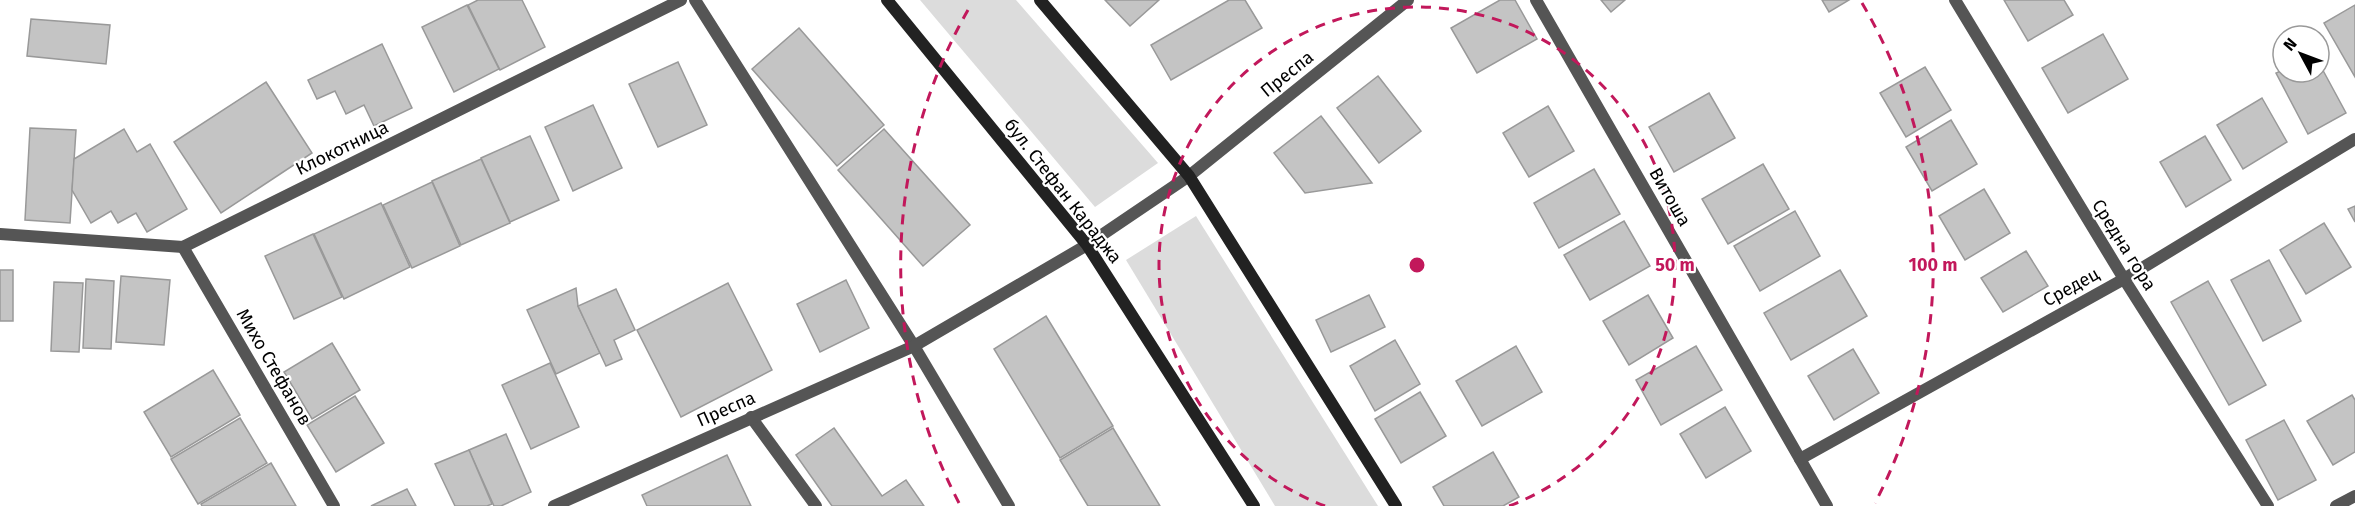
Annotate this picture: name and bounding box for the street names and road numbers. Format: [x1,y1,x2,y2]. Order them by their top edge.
street label: Преспа [1256,46,1318,102]
street label: бул. Стефан Караджа [1000,114,1126,268]
street label: Клокотница [292,116,392,180]
street label: Витоша [1644,164,1696,230]
street label: Средна гора [2087,195,2161,295]
street label: Средец [2039,262,2103,311]
street label: Михо Стефанов [232,305,316,429]
street label: Преспа [693,386,759,432]

